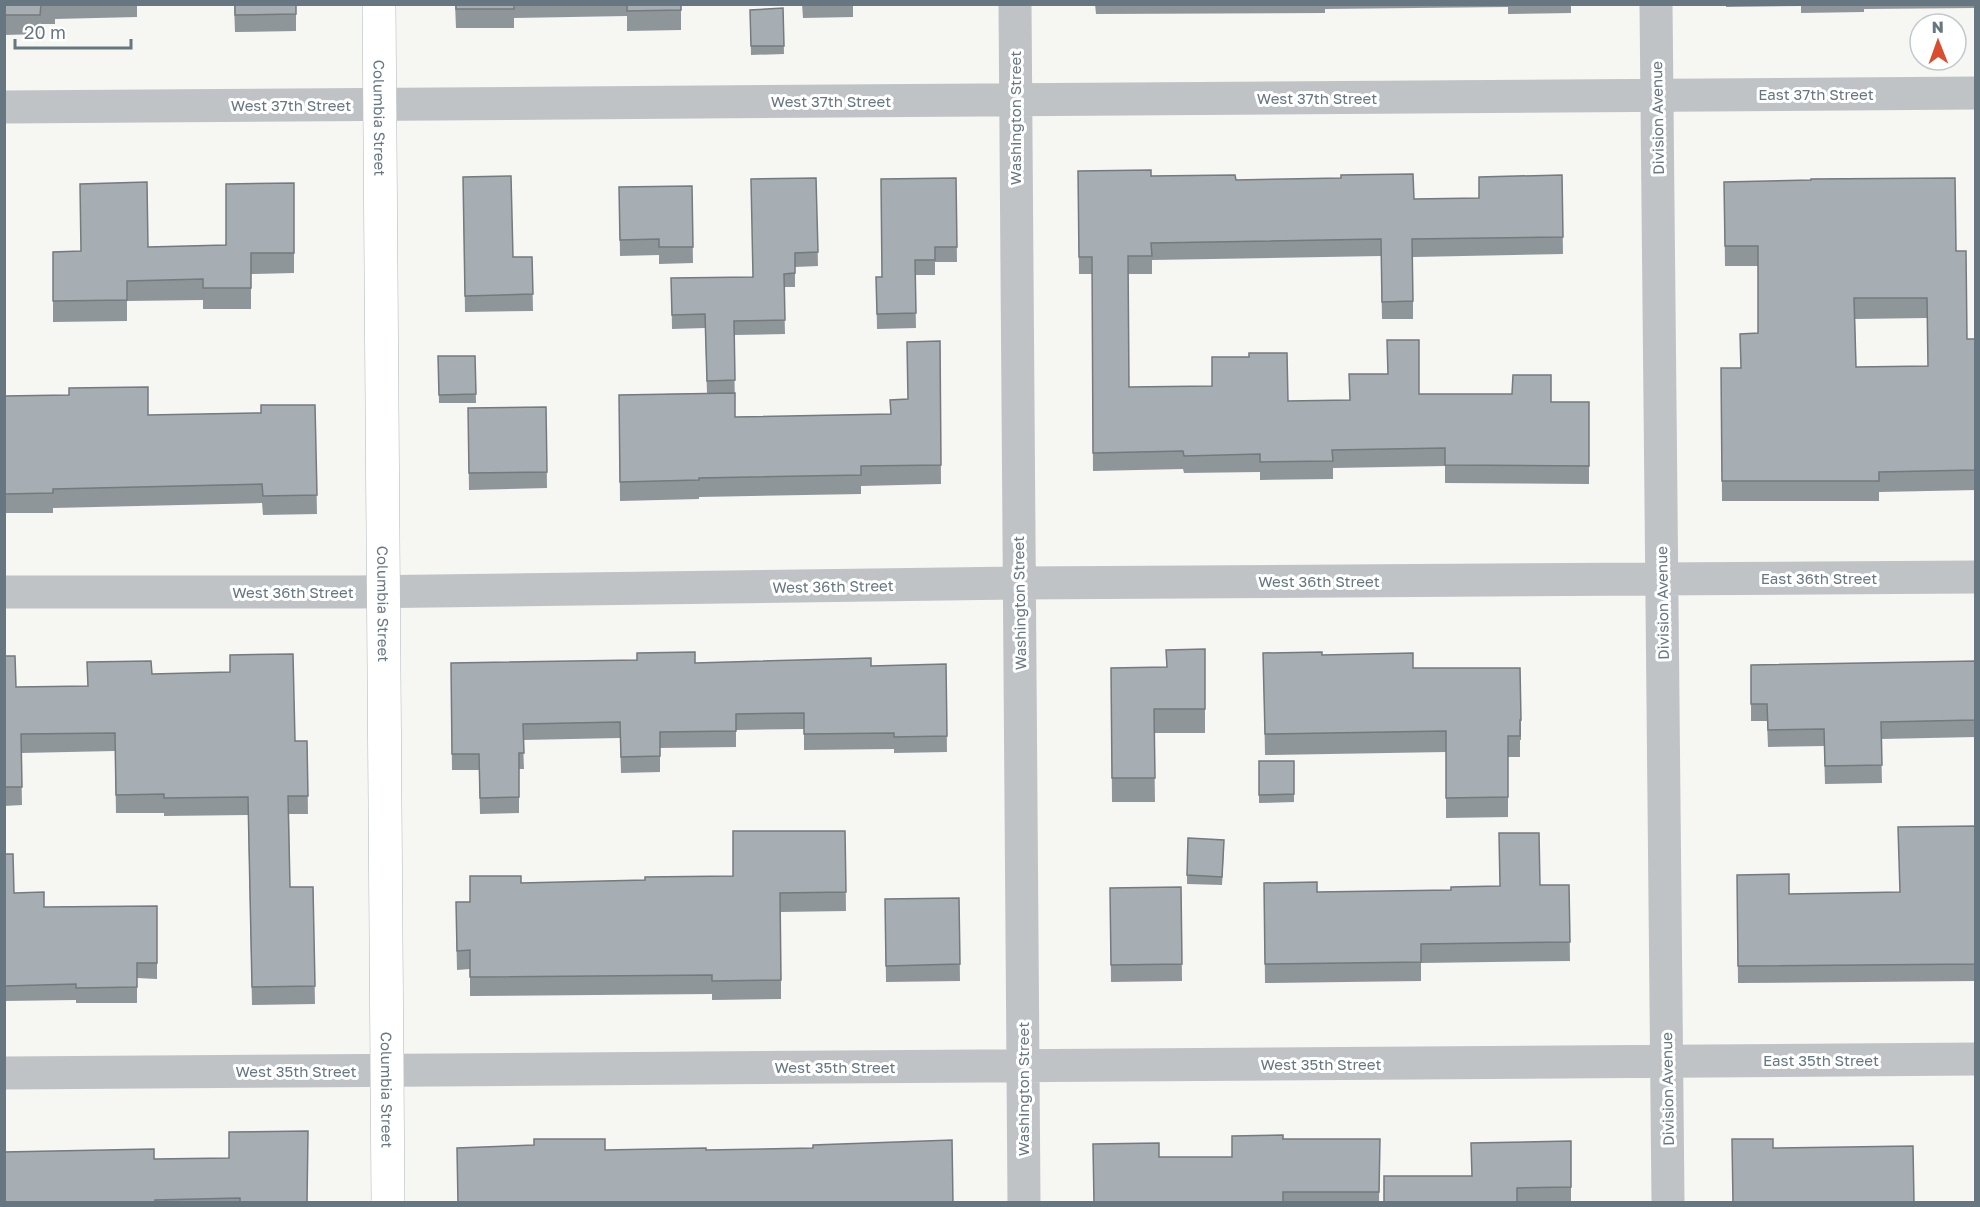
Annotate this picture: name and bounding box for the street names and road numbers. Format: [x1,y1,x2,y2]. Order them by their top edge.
street label: Washington Street [1006,51,1024,185]
street label: Columbia Street [370,60,389,176]
street label: Division Avenue [1647,61,1667,175]
street label: East 37th Street [1758,85,1874,103]
street label: West 37th Street [1257,89,1377,107]
street label: West 37th Street [771,92,891,110]
street label: West 37th Street [231,96,351,114]
street label: Washington Street [1009,536,1029,670]
street label: Columbia Street [374,546,393,662]
street label: Division Avenue [1652,546,1672,660]
street label: East 36th Street [1761,569,1877,587]
street label: West 36th Street [1258,572,1380,590]
street label: West 36th Street [772,576,894,596]
street label: West 36th Street [232,583,354,601]
street label: Washington Street [1014,1022,1032,1156]
street label: Columbia Street [378,1032,397,1148]
street label: Division Avenue [1657,1032,1677,1146]
street label: East 35th Street [1763,1051,1879,1069]
street label: West 35th Street [1260,1055,1382,1073]
street label: West 35th Street [774,1058,896,1076]
street label: West 35th Street [235,1062,357,1080]

